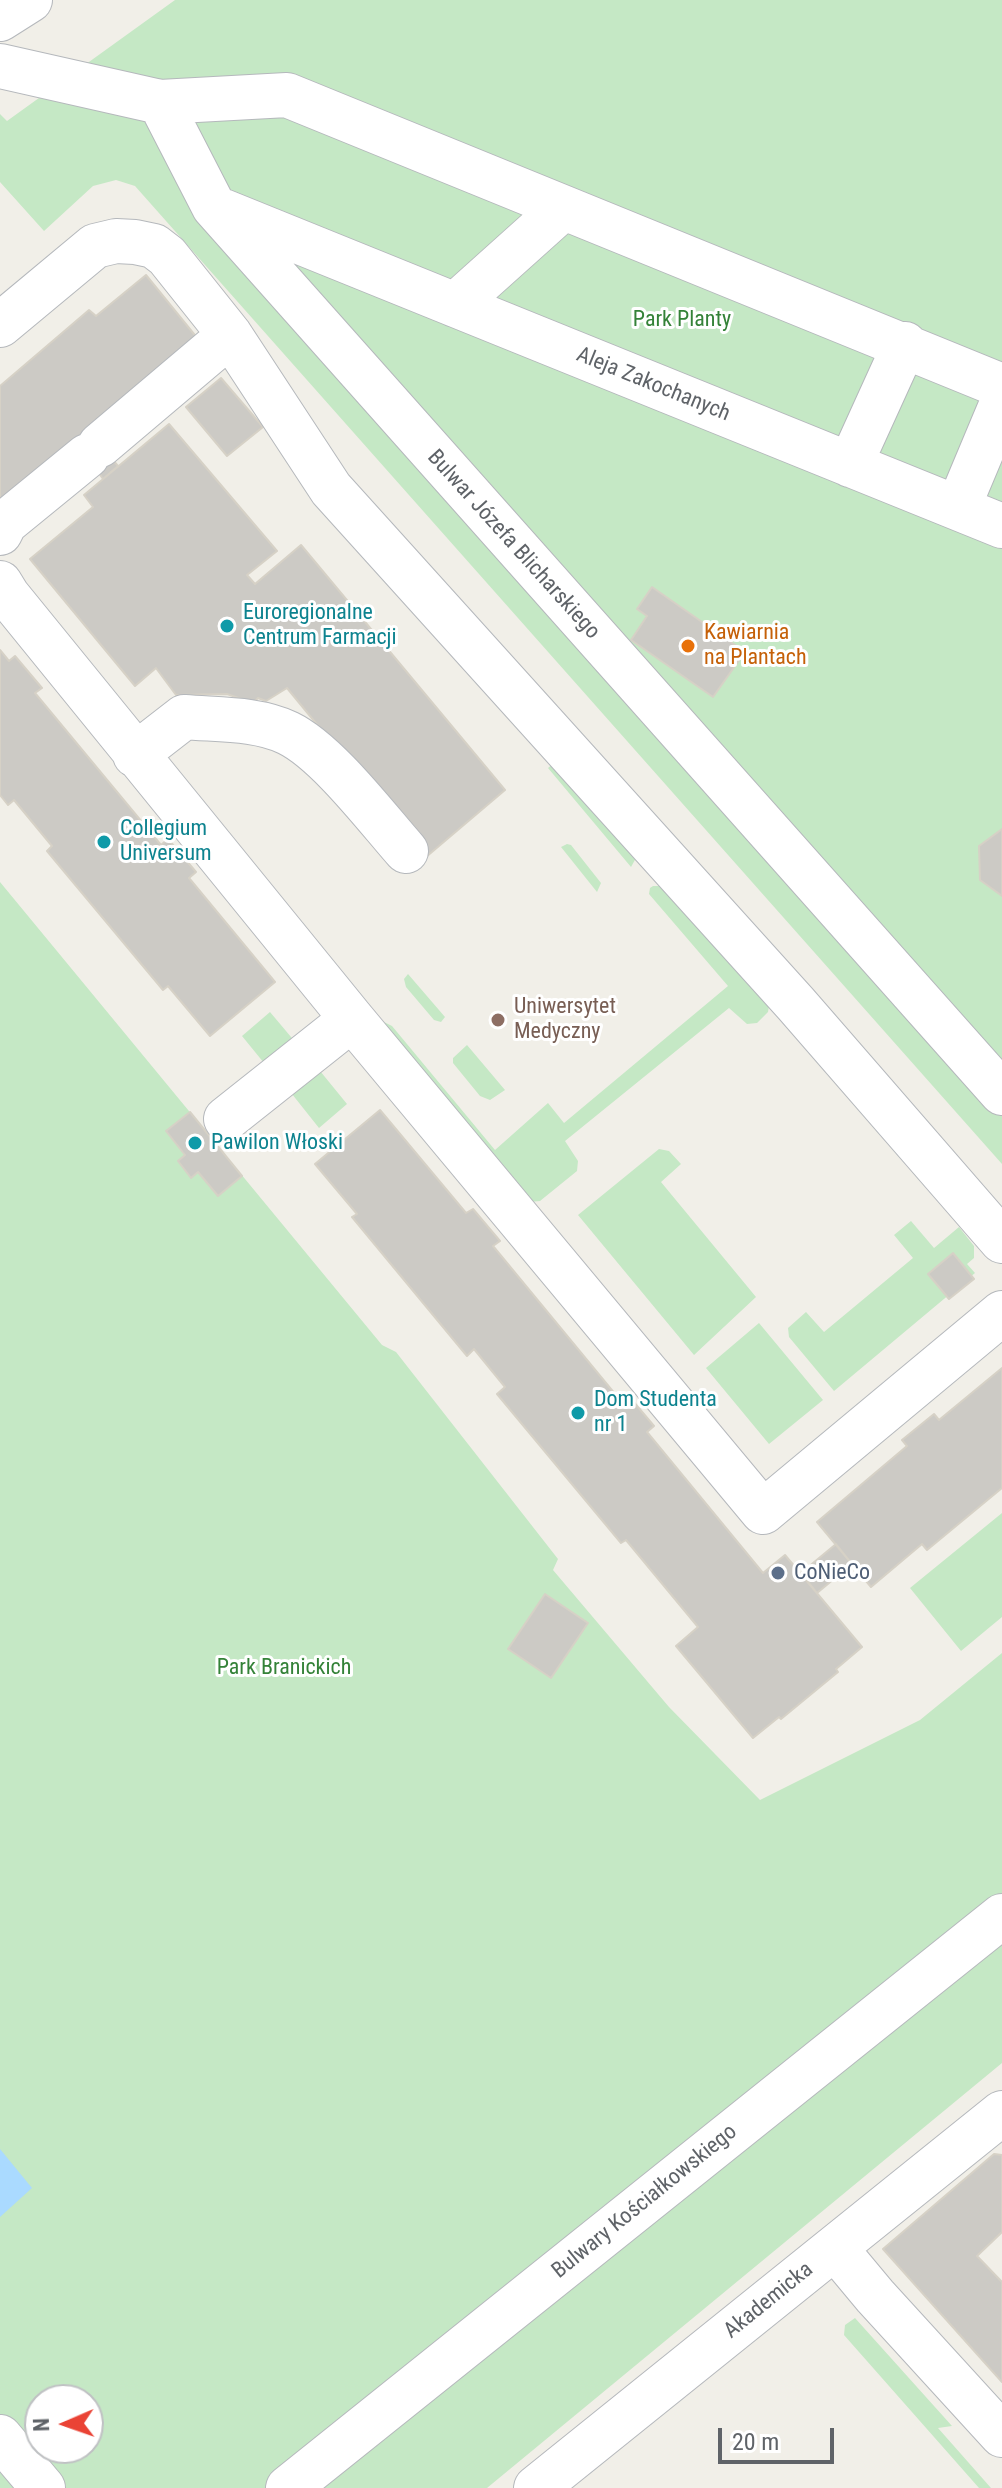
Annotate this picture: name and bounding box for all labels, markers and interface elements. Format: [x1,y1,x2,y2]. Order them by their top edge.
park label: Park Planty [633,307,731,333]
street label: Aleja Zakochanych [572,342,734,428]
street label: Bulwar Józefa Blicharskiego [421,445,605,645]
place label: Euroregionalne Centrum Farmacji [243,600,397,652]
marker: Euroregionalne Centrum Farmacji [218,617,236,635]
place label: Kawiarnia na Plantach [704,620,807,672]
marker: Kawiarnia na Plantach [679,637,697,655]
place label: Collegium Universum [120,816,212,868]
marker: Collegium Universum [95,833,113,851]
place label: Uniwersytet Medyczny [514,994,616,1046]
marker: Uniwersytet Medyczny [489,1011,507,1029]
place label: Pawilon Włoski [211,1130,343,1156]
marker: Pawilon Włoski [186,1134,204,1152]
place label: Dom Studenta nr 1 [594,1387,717,1438]
marker: Dom Studenta nr 1 [569,1404,587,1422]
place label: CoNieCo [794,1560,870,1586]
marker: CoNieCo [769,1564,787,1582]
park label: Park Branickich [217,1655,351,1681]
street label: Bulwary Kościałkowskiego [547,2119,743,2285]
street label: Akademicka [719,2257,819,2345]
north arrow [24,2384,104,2464]
scale bar [722,2412,838,2462]
text: N [29,2418,54,2432]
text: 20 m [732,2428,779,2456]

